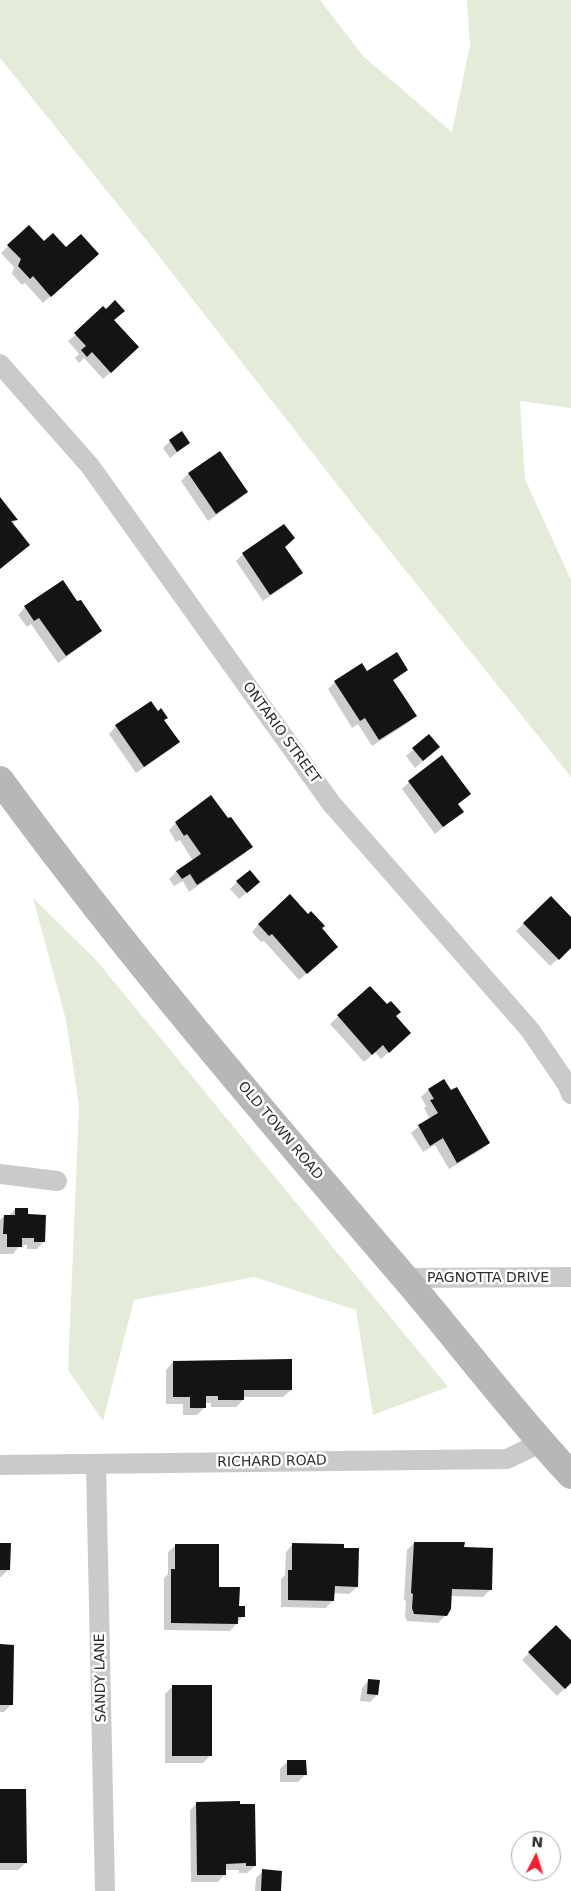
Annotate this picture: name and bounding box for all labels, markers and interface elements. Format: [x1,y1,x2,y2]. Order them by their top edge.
street label: ONTARIO STREET [239,679,323,787]
street label: OLD TOWN ROAD [234,1078,326,1184]
street label: PAGNOTTA DRIVE [427,1270,549,1286]
street label: RICHARD ROAD [217,1453,327,1471]
street label: SANDY LANE [92,1633,110,1723]
north arrow [511,1831,561,1881]
text: N [531,1834,544,1851]

